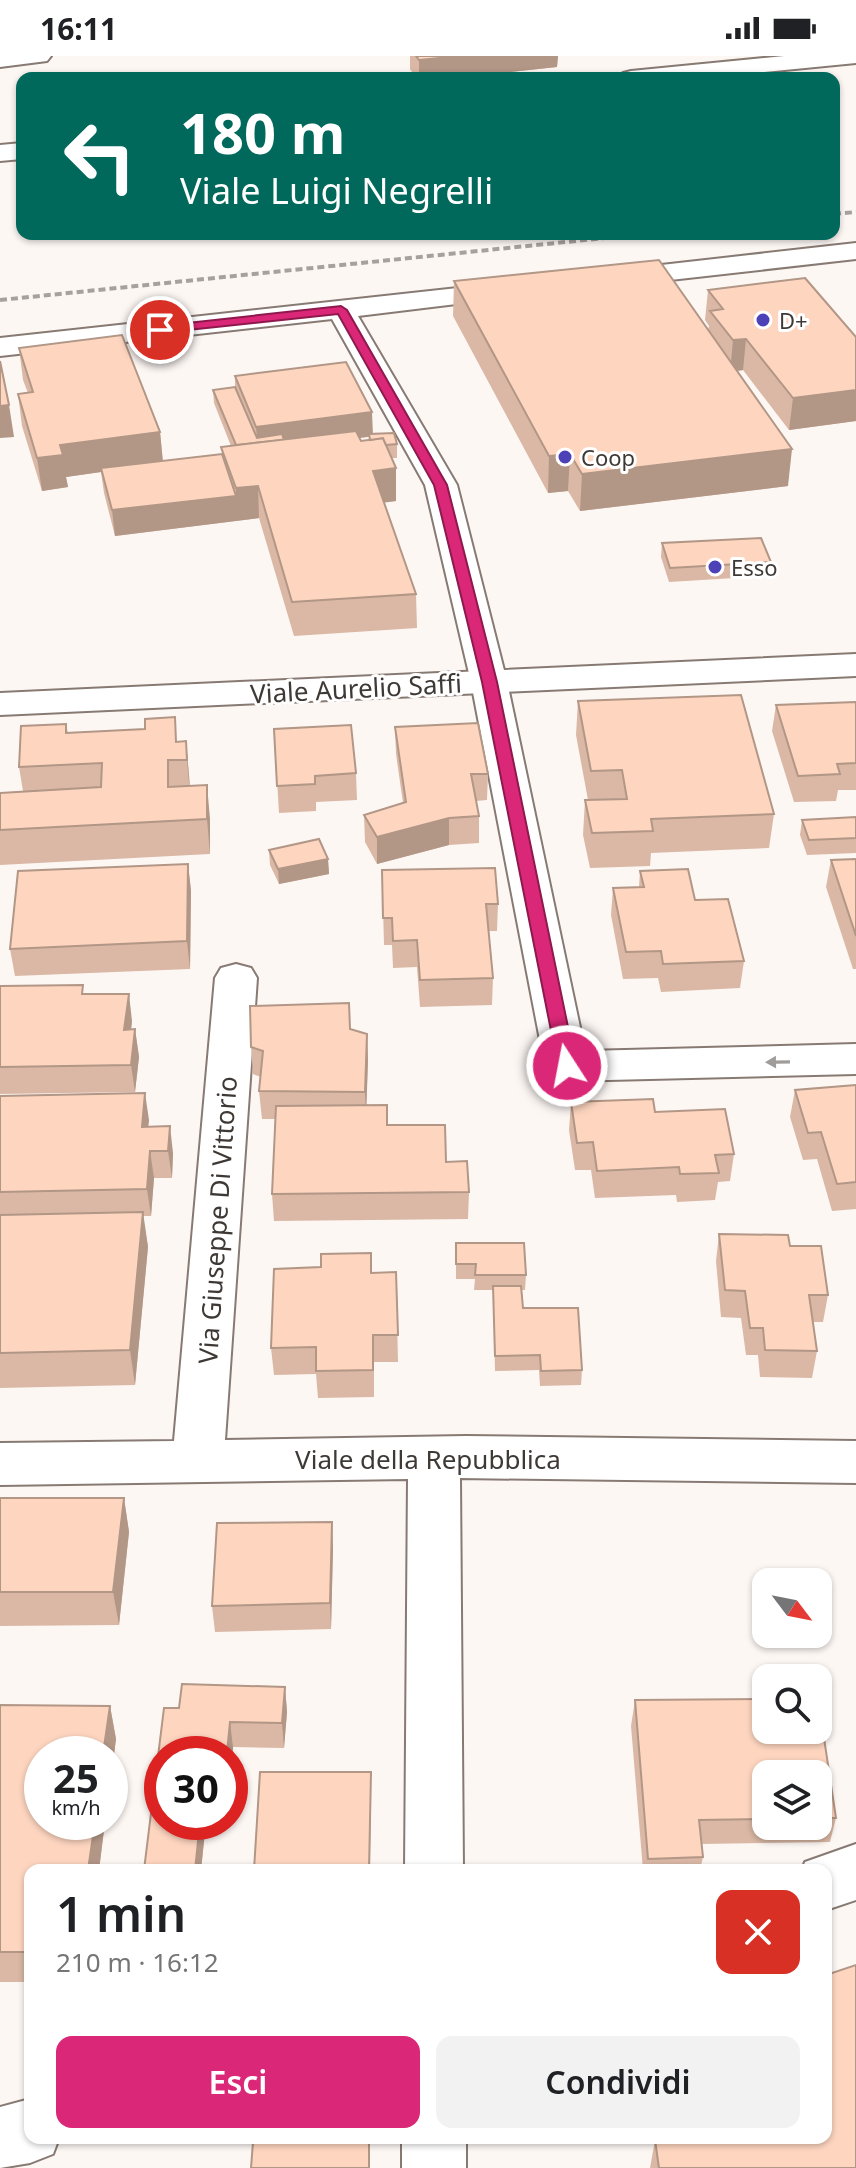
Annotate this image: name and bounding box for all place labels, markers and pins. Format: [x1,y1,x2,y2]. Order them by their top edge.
pin [126,296,194,364]
place label: D+ [779,305,808,335]
marker: D+ [754,311,772,329]
place label: Coop [581,442,635,472]
marker: Coop [556,448,574,466]
place label: Esso [731,552,778,582]
marker: Esso [706,558,724,576]

